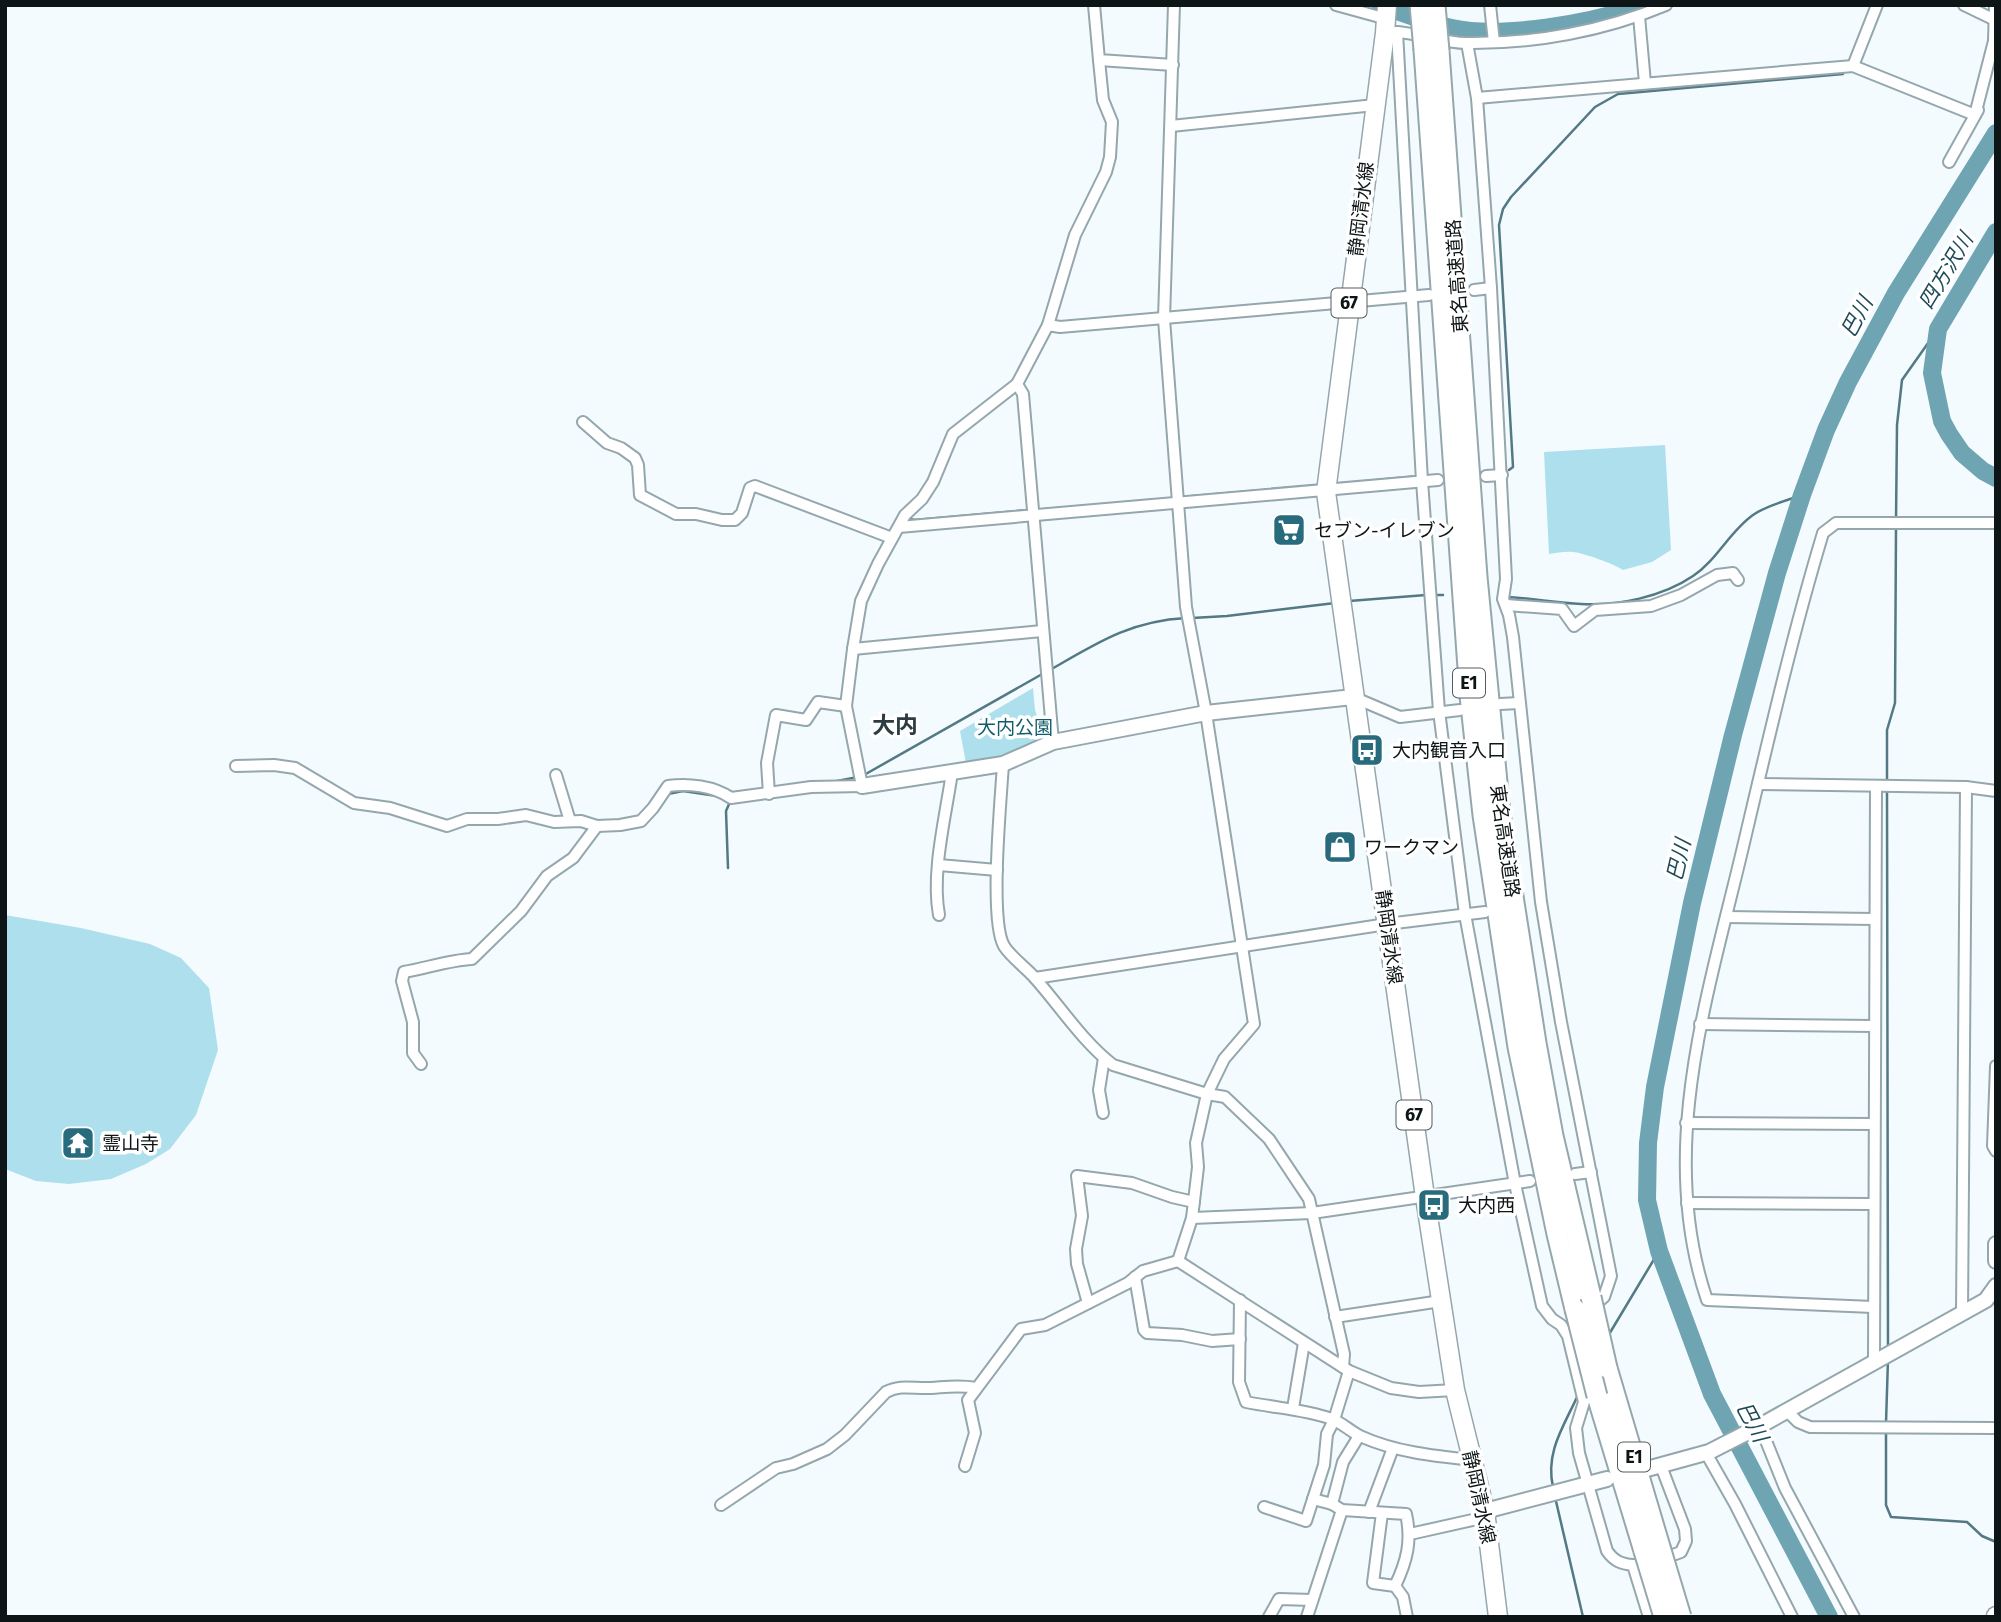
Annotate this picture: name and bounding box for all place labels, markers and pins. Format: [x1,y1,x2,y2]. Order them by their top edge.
supermarket icon: セブン-イレブン [1270,511,1308,549]
place label: セブン-イレブン [1314,519,1455,542]
bus stop icon: 大内観音入口 [1348,731,1386,769]
place label: 大内観音入口 [1392,739,1506,762]
shop icon: ワークマン [1321,828,1359,866]
place label: ワークマン [1364,836,1459,859]
temple icon: 霊山寺 [59,1124,97,1162]
place label: 霊山寺 [102,1132,159,1155]
bus stop icon: 大内西 [1415,1186,1453,1224]
place label: 大内西 [1458,1194,1515,1217]

